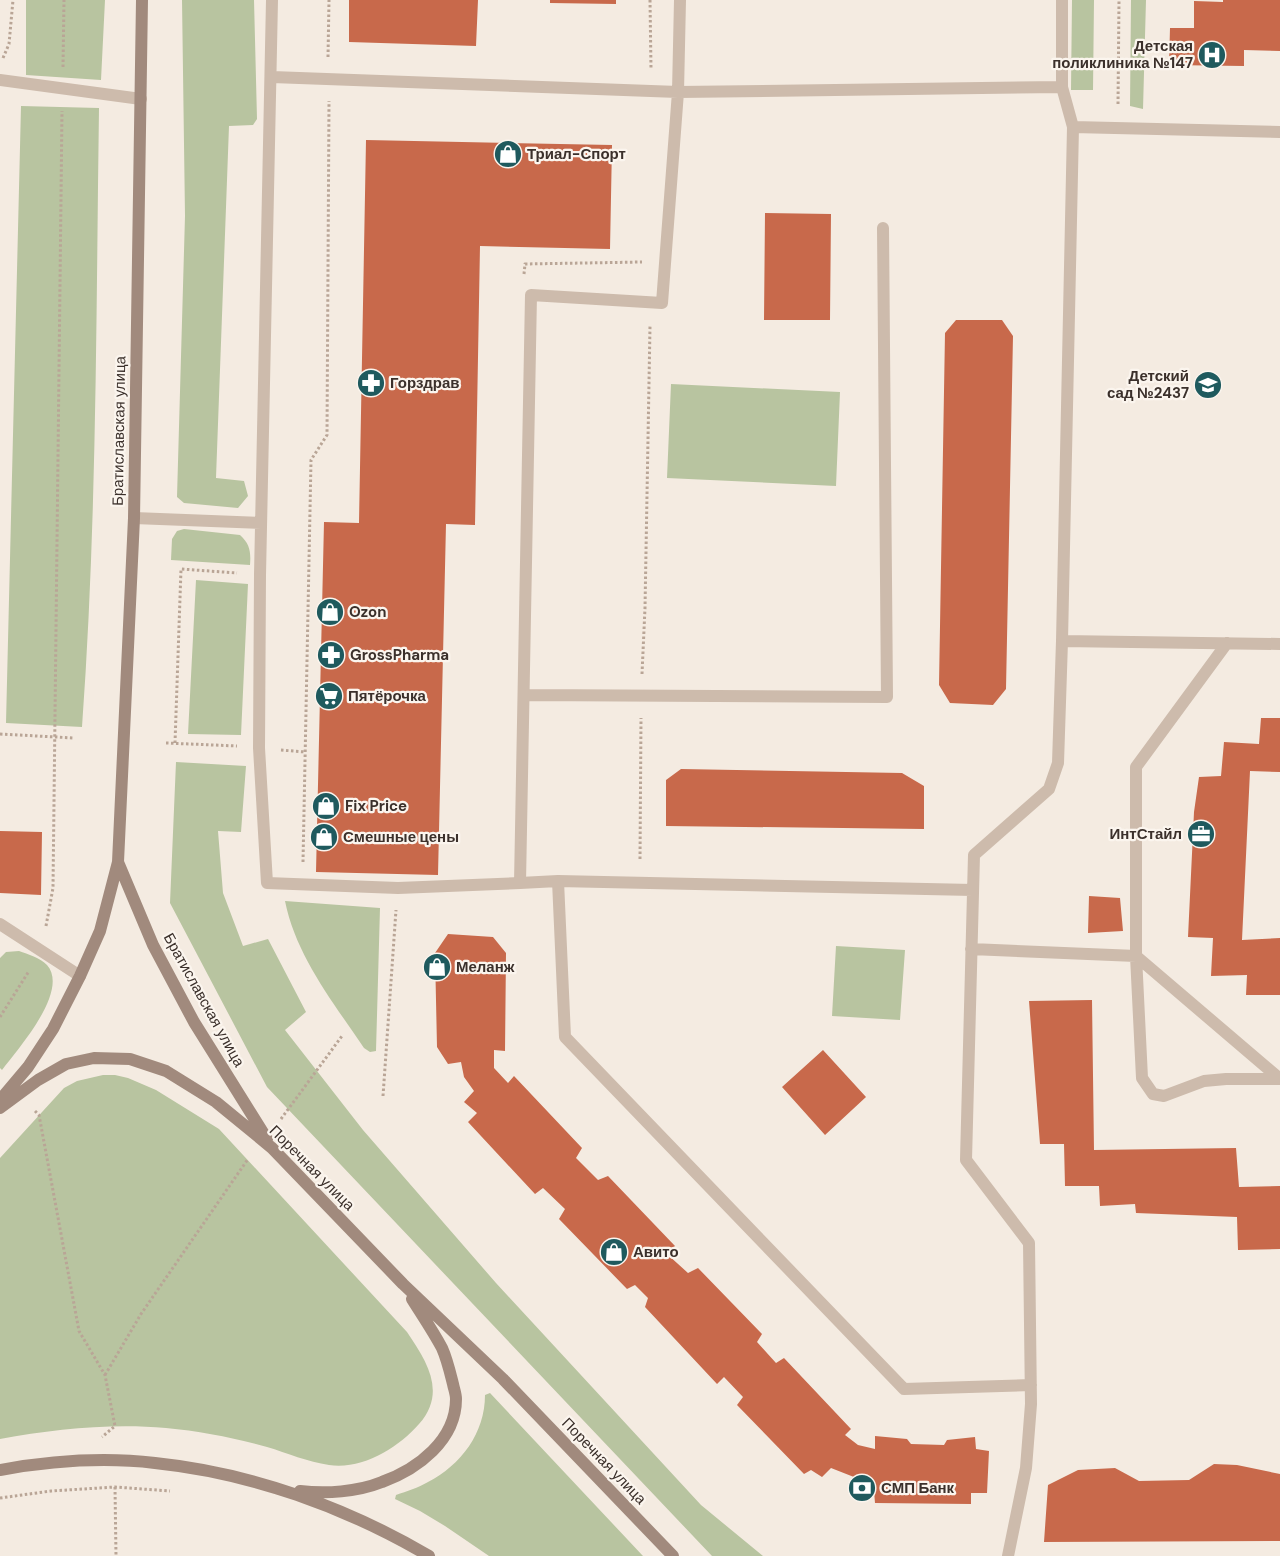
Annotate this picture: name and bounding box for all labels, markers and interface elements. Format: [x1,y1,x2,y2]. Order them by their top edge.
place label: Детская поликлиника №147 [1052,36,1193,73]
hospital icon: Детская поликлиника №147 [1197,40,1227,70]
shop icon: Триал-Спорт [493,139,523,169]
place label: Триал-Спорт [527,144,626,164]
street label: Братиславская улица [108,355,130,506]
place label: Детский сад №2437 [1107,366,1189,403]
pharmacy icon: Горздрав [356,368,386,398]
school or university icon: Детский сад №2437 [1193,370,1223,400]
place label: Горздрав [390,373,460,393]
shop icon: Ozon [315,597,345,627]
place label: Ozon [349,602,387,622]
pharmacy icon: GrossPharma [316,640,346,670]
place label: GrossPharma [350,645,449,665]
supermarket icon: Пятёрочка [314,681,344,711]
place label: Пятёрочка [348,686,426,706]
shop icon: Fix Price [311,791,341,821]
place label: Fix Price [345,796,407,816]
office icon: ИнтСтайл [1186,819,1216,849]
shop icon: Смешные цены [309,822,339,852]
place label: ИнтСтайл [1110,824,1182,844]
place label: Смешные цены [343,827,459,847]
street label: Братиславская улица [159,930,249,1071]
shop icon: Меланж [422,952,452,982]
place label: Меланж [456,957,515,977]
street label: Поречная улица [265,1121,360,1216]
shop icon: Авито [599,1237,629,1267]
place label: Авито [633,1242,679,1262]
street label: Поречная улица [558,1413,651,1509]
bank icon: СМП Банк [847,1473,877,1503]
place label: СМП Банк [881,1478,955,1498]

